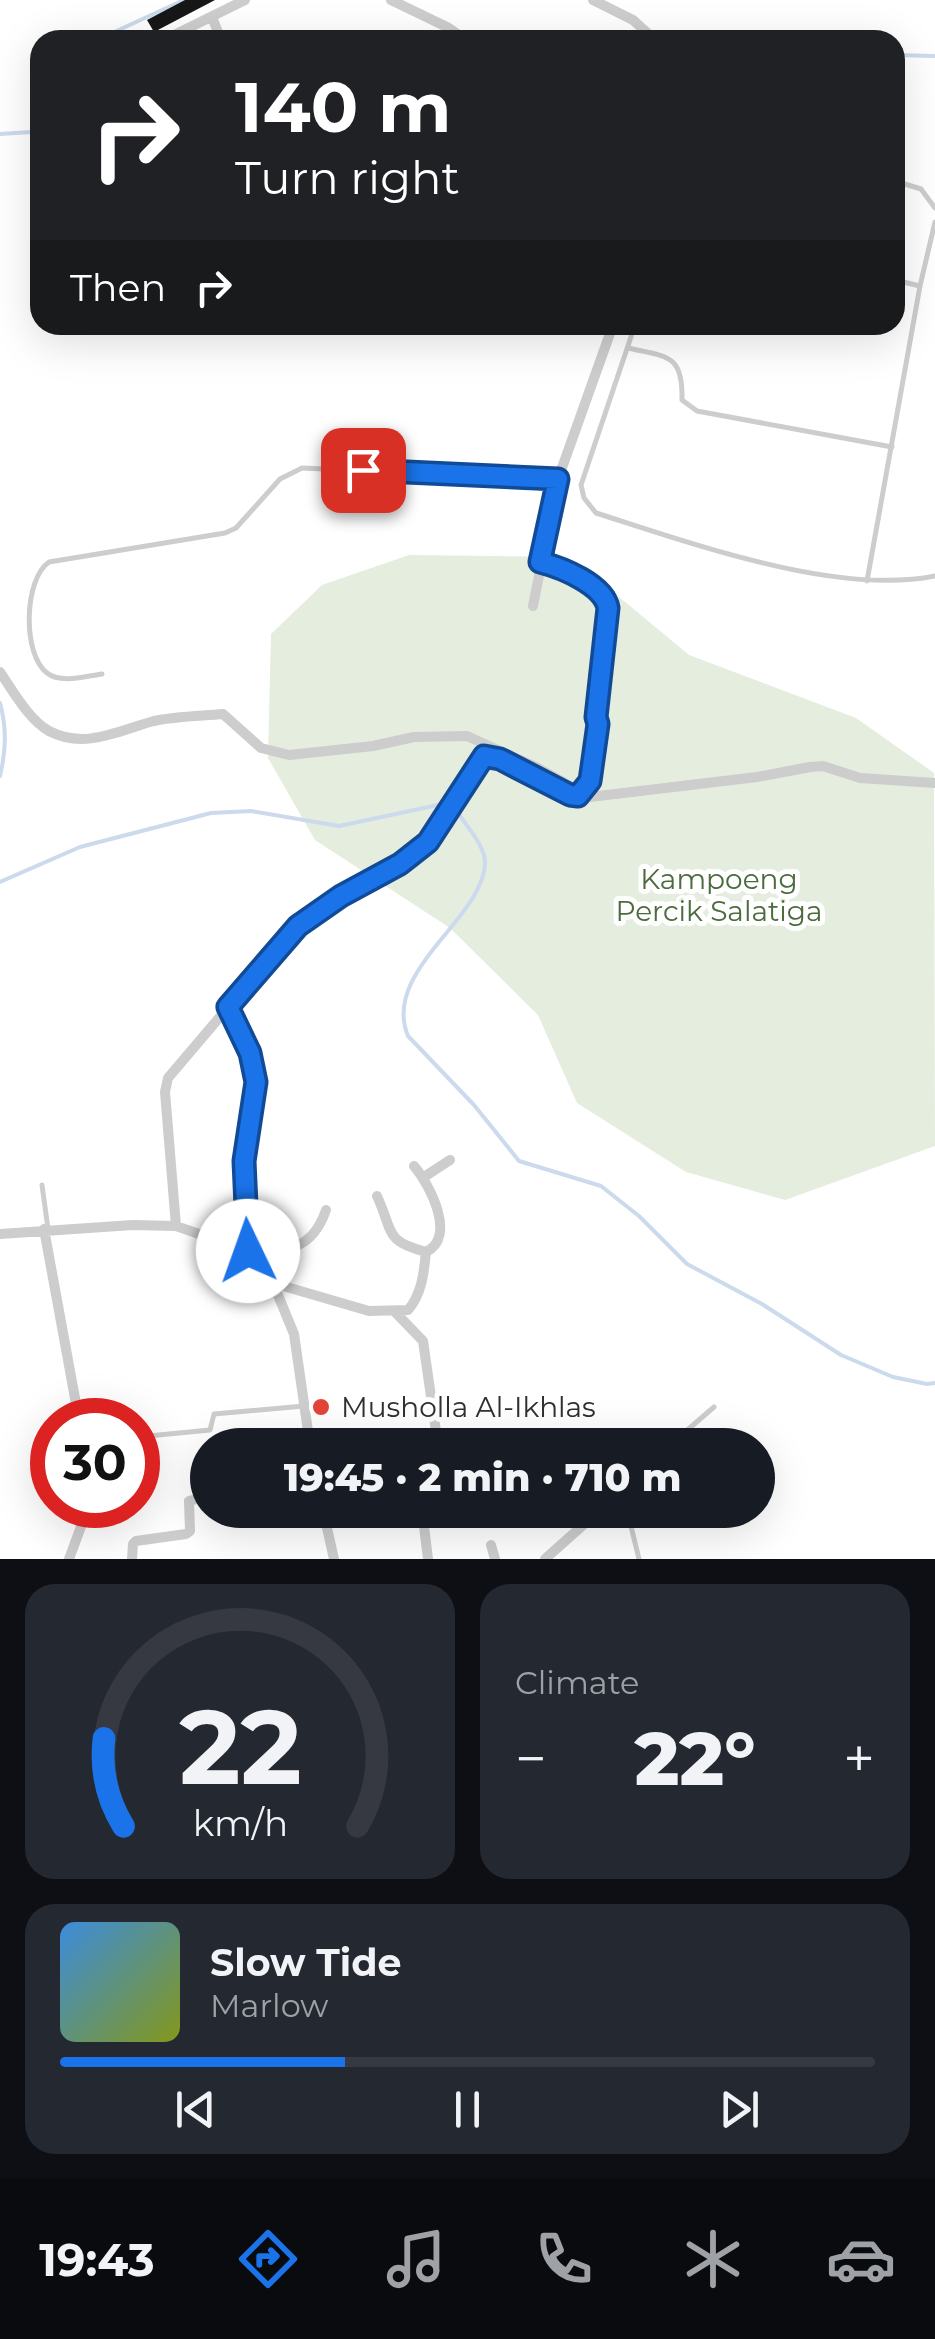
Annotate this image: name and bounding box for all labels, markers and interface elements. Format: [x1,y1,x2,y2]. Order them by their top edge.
text: 140 m [235,64,451,150]
icon: right [70,70,200,200]
text: Turn right [235,150,460,205]
icon: right [186,260,241,315]
text: Then [70,264,166,311]
pin [321,428,406,513]
icon: arrive [336,443,391,498]
park label: Kampoeng Percik Salatiga [615,862,823,928]
position arrow [196,1199,300,1303]
place label: Musholla Al-Ikhlas [341,1390,596,1424]
marker: Musholla Al-Ikhlas [310,1396,332,1418]
speed limit sign: 30 [30,1398,160,1528]
text: 19:45 · 2 min · 710 m [284,1454,681,1501]
text: Climate [515,1663,639,1702]
text: 22 [179,1683,301,1810]
text: 22° [634,1712,756,1804]
text: − [515,1725,547,1792]
text: + [843,1725,875,1792]
text: km/h [192,1801,288,1845]
text: Slow Tide [210,1939,402,1986]
text: Marlow [210,1986,328,2025]
icon: previous [168,2082,223,2137]
icon: pause [440,2082,495,2137]
icon: next [712,2082,767,2137]
icon: directions [233,2224,303,2294]
icon: music [381,2224,451,2294]
icon: phone [529,2224,599,2294]
icon: climate [678,2224,748,2294]
icon: car [826,2224,896,2294]
text: 19:43 [39,2232,155,2287]

